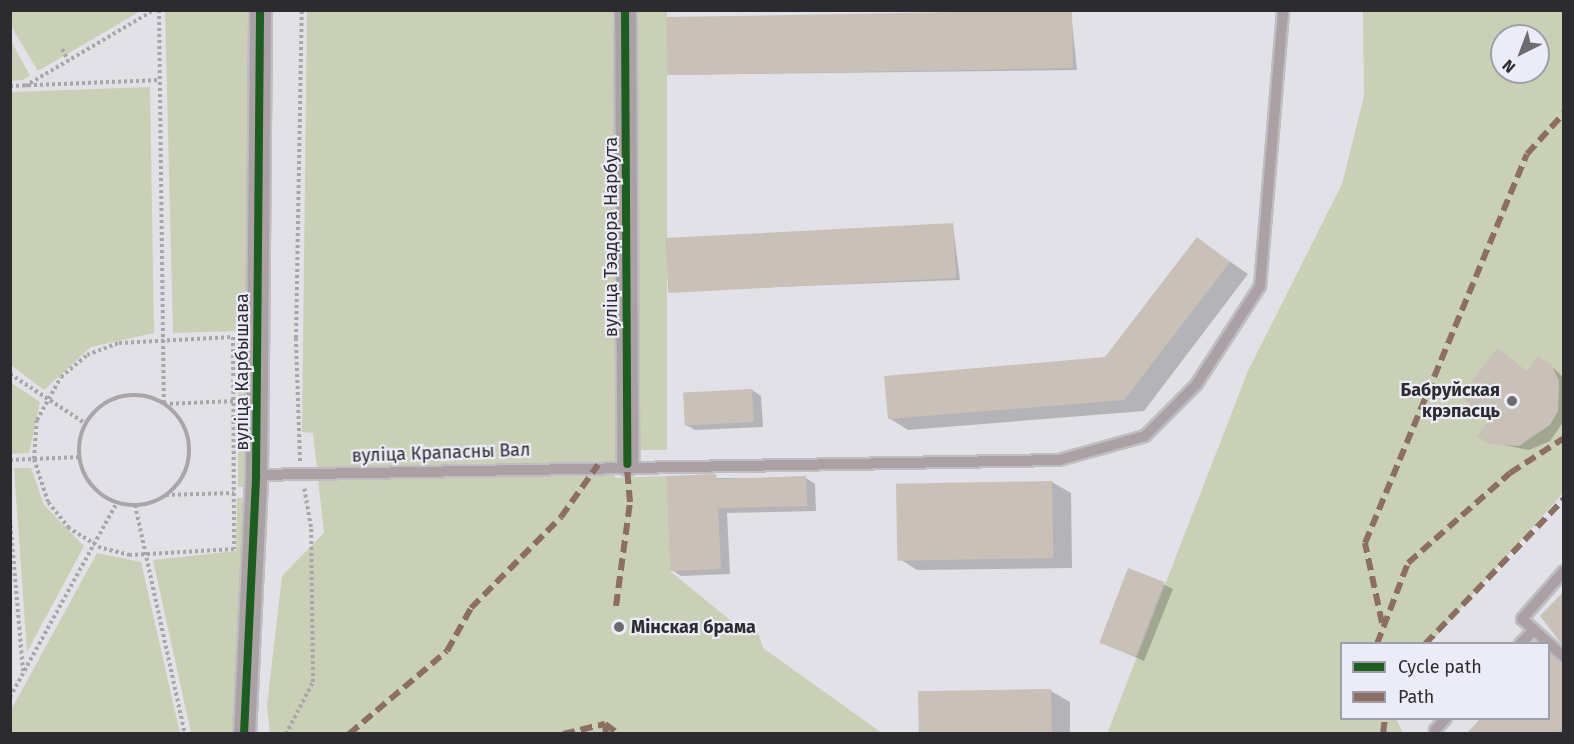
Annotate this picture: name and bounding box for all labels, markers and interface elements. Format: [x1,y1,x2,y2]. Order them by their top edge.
north arrow [1490,24,1550,84]
text: N [1499,56,1519,77]
street label: вуліца Тэадора Нарбута [600,137,622,337]
street label: вуліца Карбышава [231,293,253,451]
place label: Бабруйская крэпасць [1400,380,1500,422]
marker: Бабруйская крэпасць [1505,394,1519,408]
street label: вуліца Крапасны Вал [351,439,531,467]
place label: Мінская брама [631,616,756,638]
marker: Мінская брама [612,620,626,634]
legend [1340,642,1550,720]
text: Cycle path [1398,656,1482,678]
text: Path [1398,686,1434,708]

